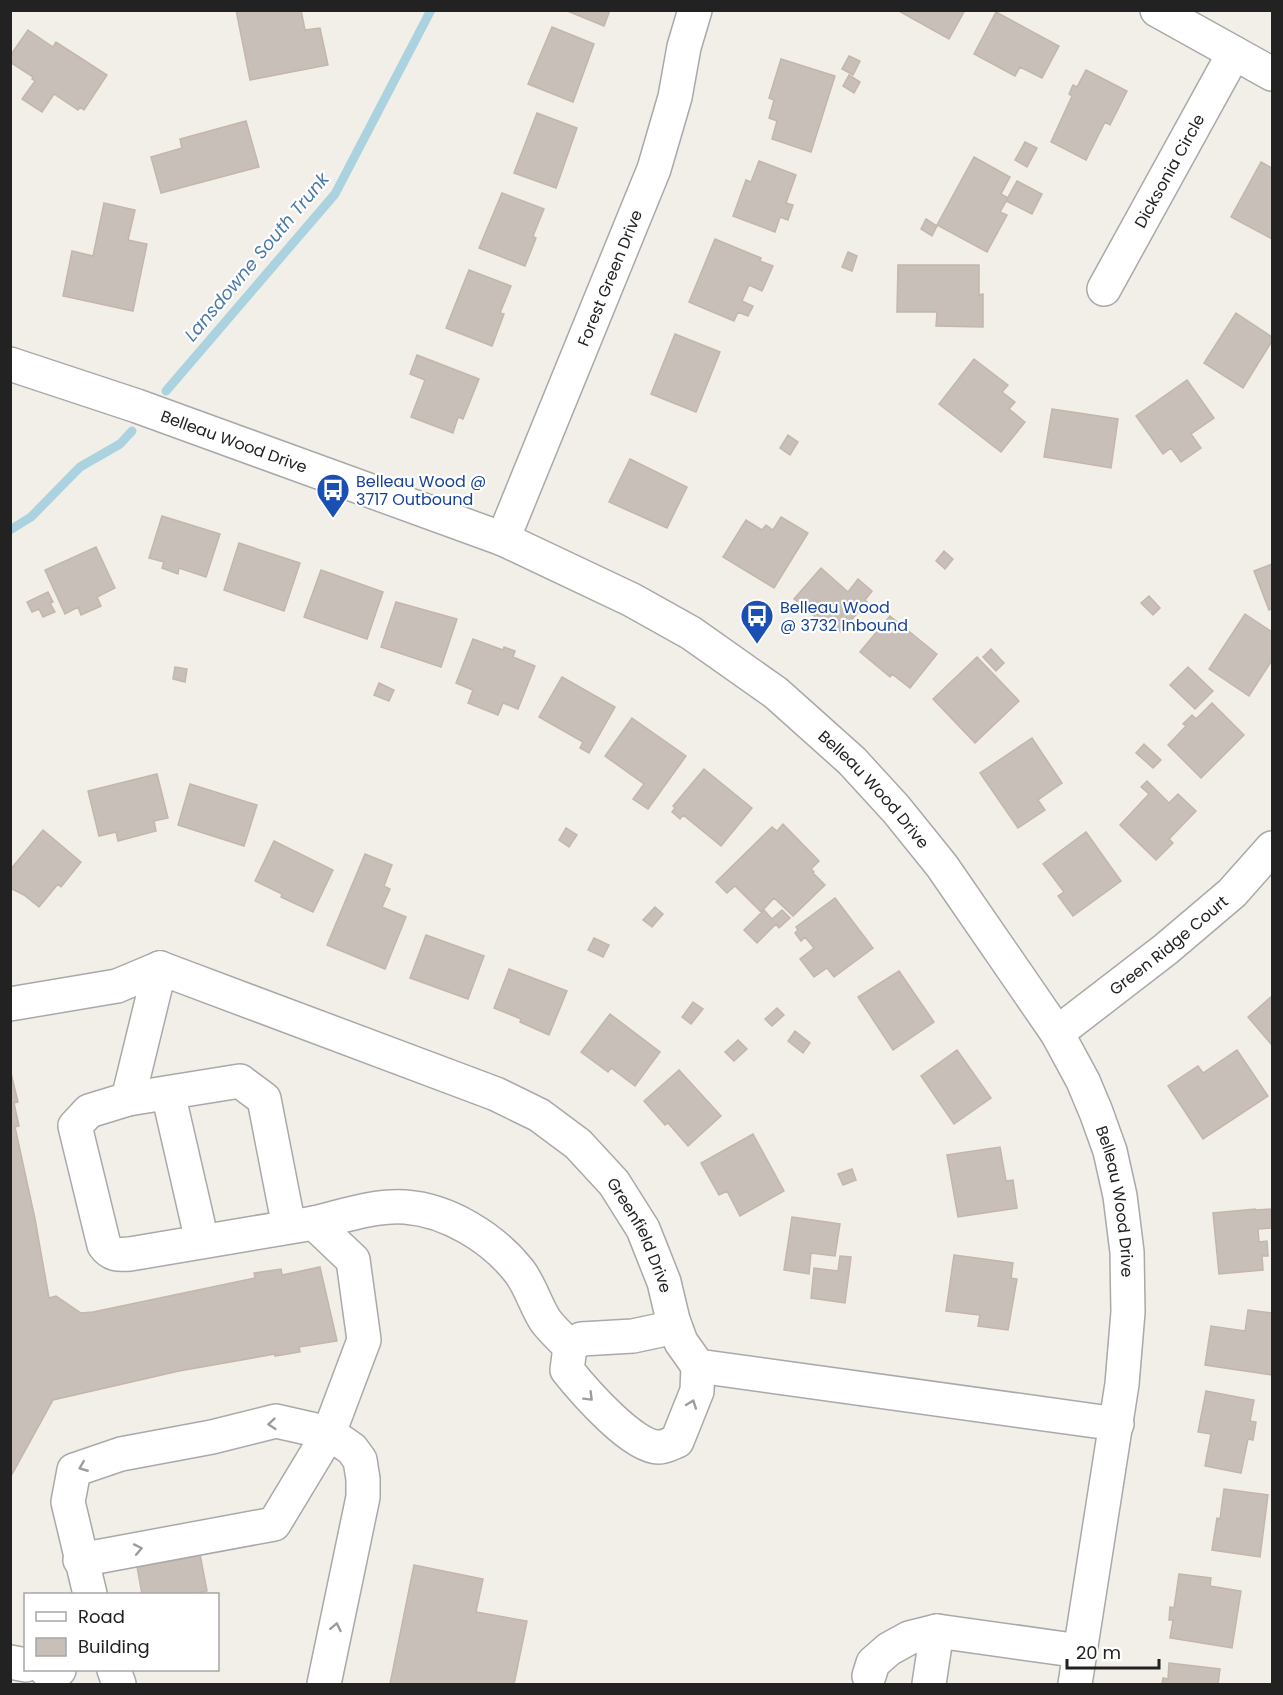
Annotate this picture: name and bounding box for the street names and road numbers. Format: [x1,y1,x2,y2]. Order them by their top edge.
street label: Dicksonia Circle [1129,110,1210,232]
street label: Forest Green Drive [572,206,648,350]
street label: Belleau Wood Drive [157,405,310,479]
street label: Belleau Wood Drive [813,725,934,854]
street label: Green Ridge Court [1105,890,1233,1001]
street label: Belleau Wood Drive [1090,1122,1138,1278]
street label: Greenfield Drive [601,1173,677,1295]

